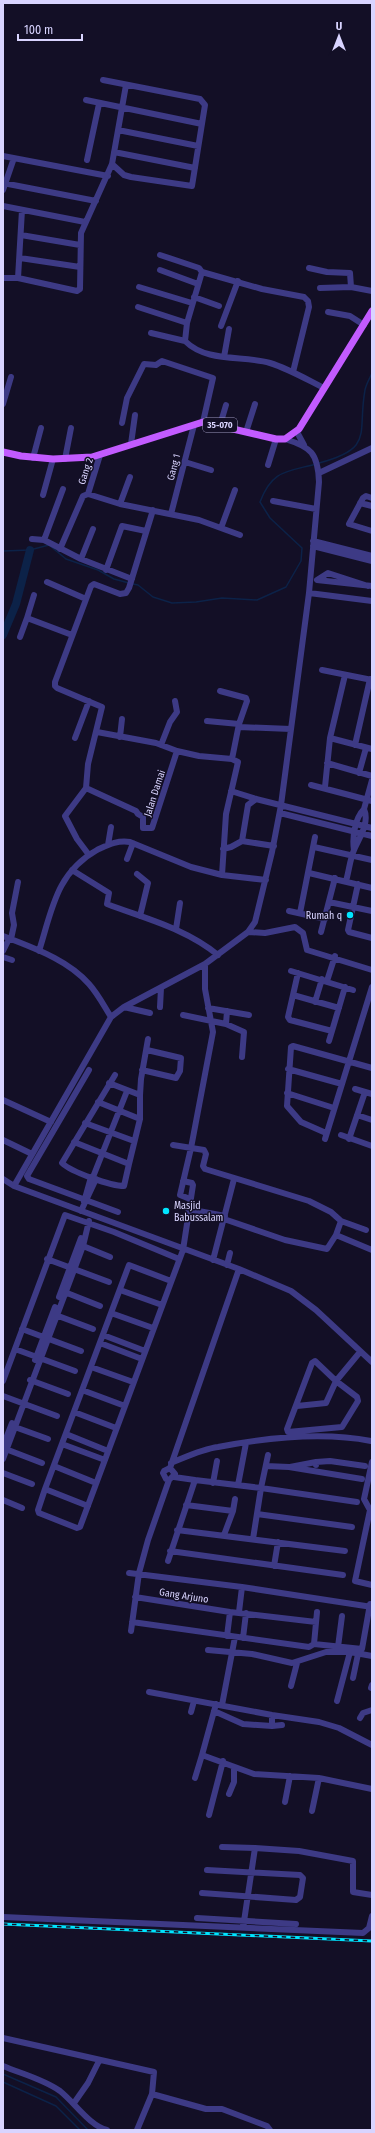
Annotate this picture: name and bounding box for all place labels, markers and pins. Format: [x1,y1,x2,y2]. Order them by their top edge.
place label: Rumah q [306,910,342,922]
marker: Rumah q [345,910,355,920]
place label: Masjid Babussalam [174,1200,223,1224]
marker: Masjid Babussalam [161,1206,171,1216]

